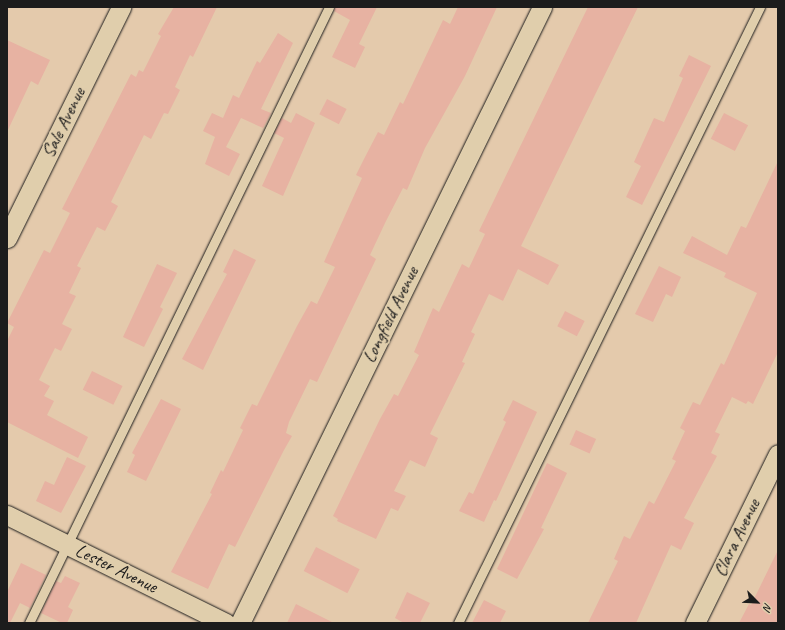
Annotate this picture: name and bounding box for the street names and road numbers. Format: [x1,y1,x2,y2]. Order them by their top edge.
street label: Sale Avenue [37,84,91,162]
street label: Longfield Avenue [358,263,424,367]
street label: Clara Avenue [708,496,766,580]
street label: Lester Avenue [71,539,161,599]

